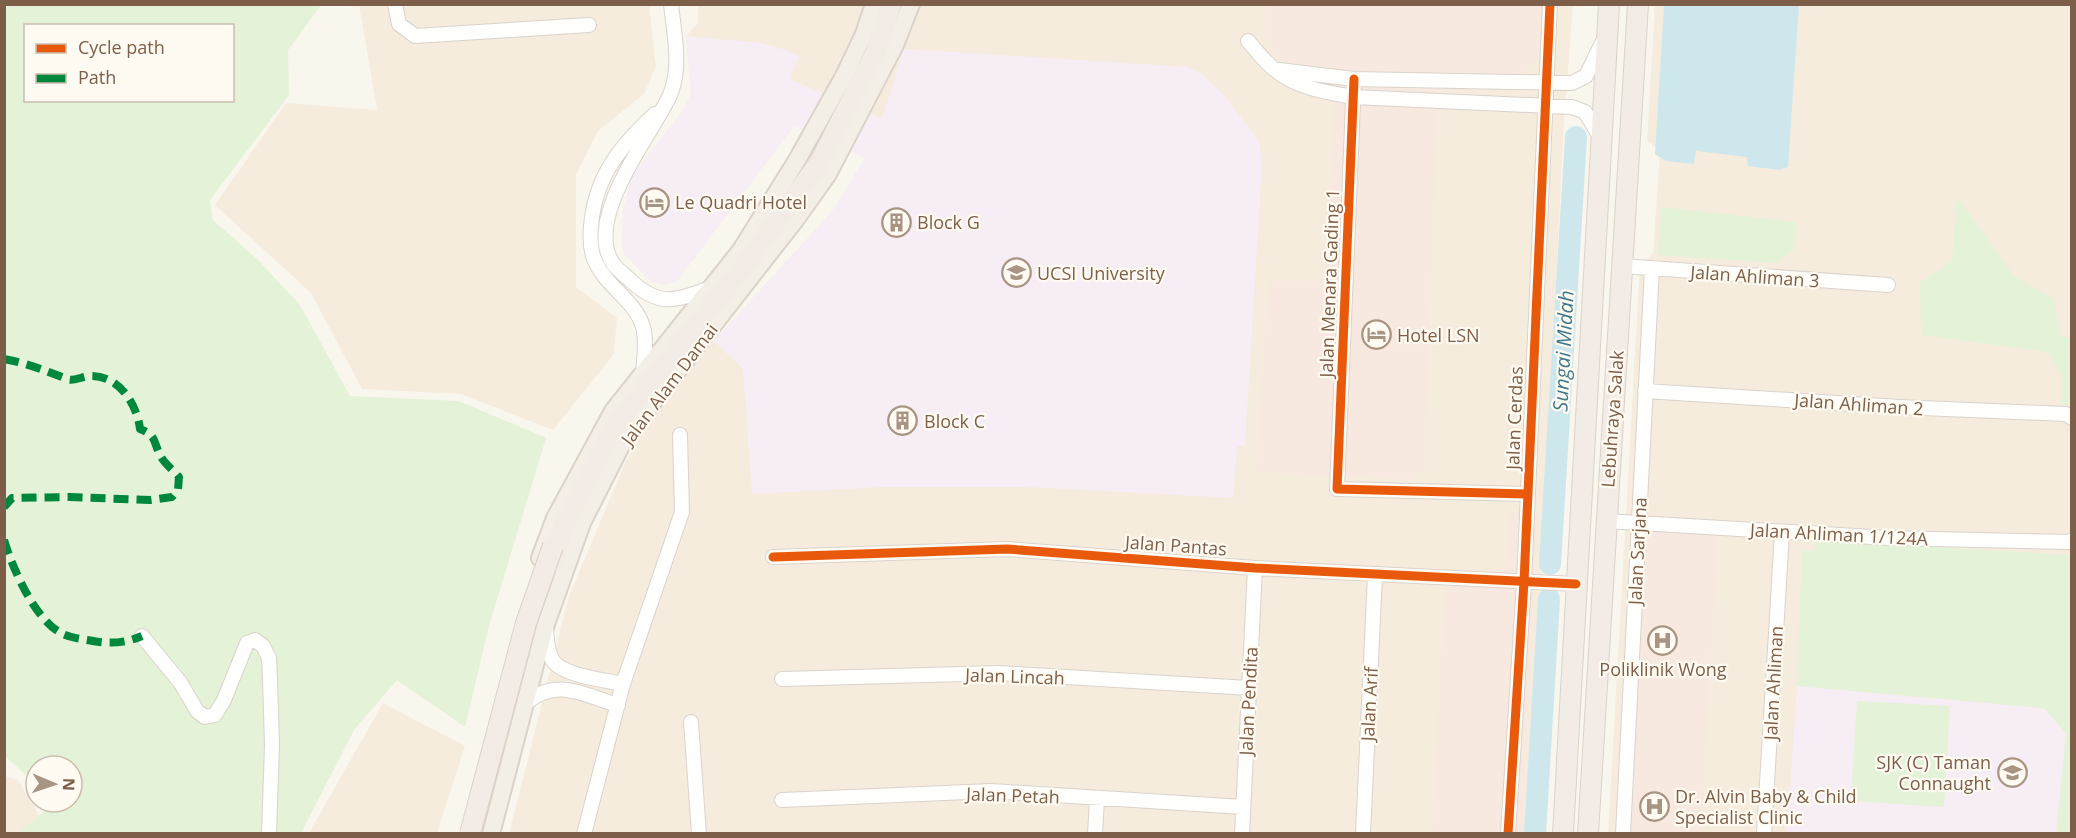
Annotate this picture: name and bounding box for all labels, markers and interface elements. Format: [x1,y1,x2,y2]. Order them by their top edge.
legend [24,24,234,102]
text: Cycle path [78,35,165,59]
text: Path [78,65,116,89]
hotel icon: Le Quadri Hotel [638,186,670,218]
street label: Jalan Menara Gading 1 [1314,188,1344,380]
place label: Le Quadri Hotel [675,190,807,214]
building icon: Block G [880,206,912,238]
place label: Block G [917,210,980,234]
school or university icon: UCSI University [1000,257,1032,289]
street label: Jalan Ahliman 3 [1688,259,1820,292]
place label: UCSI University [1037,261,1166,285]
water label: Sungai Midah [1546,290,1580,412]
street label: Jalan Alam Damai [614,318,723,451]
hotel icon: Hotel LSN [1360,319,1392,351]
place label: Hotel LSN [1397,323,1480,347]
street label: Lebuhraya Salak [1595,349,1629,488]
street label: Jalan Cerdas [1500,366,1528,472]
street label: Jalan Ahliman 2 [1792,387,1924,420]
building icon: Block C [887,405,919,437]
place label: Block C [924,409,985,433]
street label: Jalan Sarjana [1622,496,1652,608]
street label: Jalan Ahliman 1/124A [1747,517,1929,551]
street label: Jalan Pantas [1122,529,1228,561]
hospital icon: Poliklinik Wong [1647,624,1679,656]
street label: Jalan Ahliman [1758,625,1788,743]
street label: Jalan Pendita [1233,646,1263,758]
place label: Poliklinik Wong [1599,657,1727,681]
street label: Jalan Lincah [963,662,1065,690]
street label: Jalan Arif [1355,665,1383,744]
place label: SJK (C) Taman Connaught [1876,750,1991,795]
north arrow [24,754,84,814]
school or university icon: SJK (C) Taman Connaught [1996,756,2028,788]
text: N [58,778,80,791]
street label: Jalan Petah [964,781,1060,809]
place label: Dr. Alvin Baby & Child Specialist Clinic [1675,784,1857,829]
hospital icon: Dr. Alvin Baby & Child Specialist Clinic [1638,790,1670,822]

